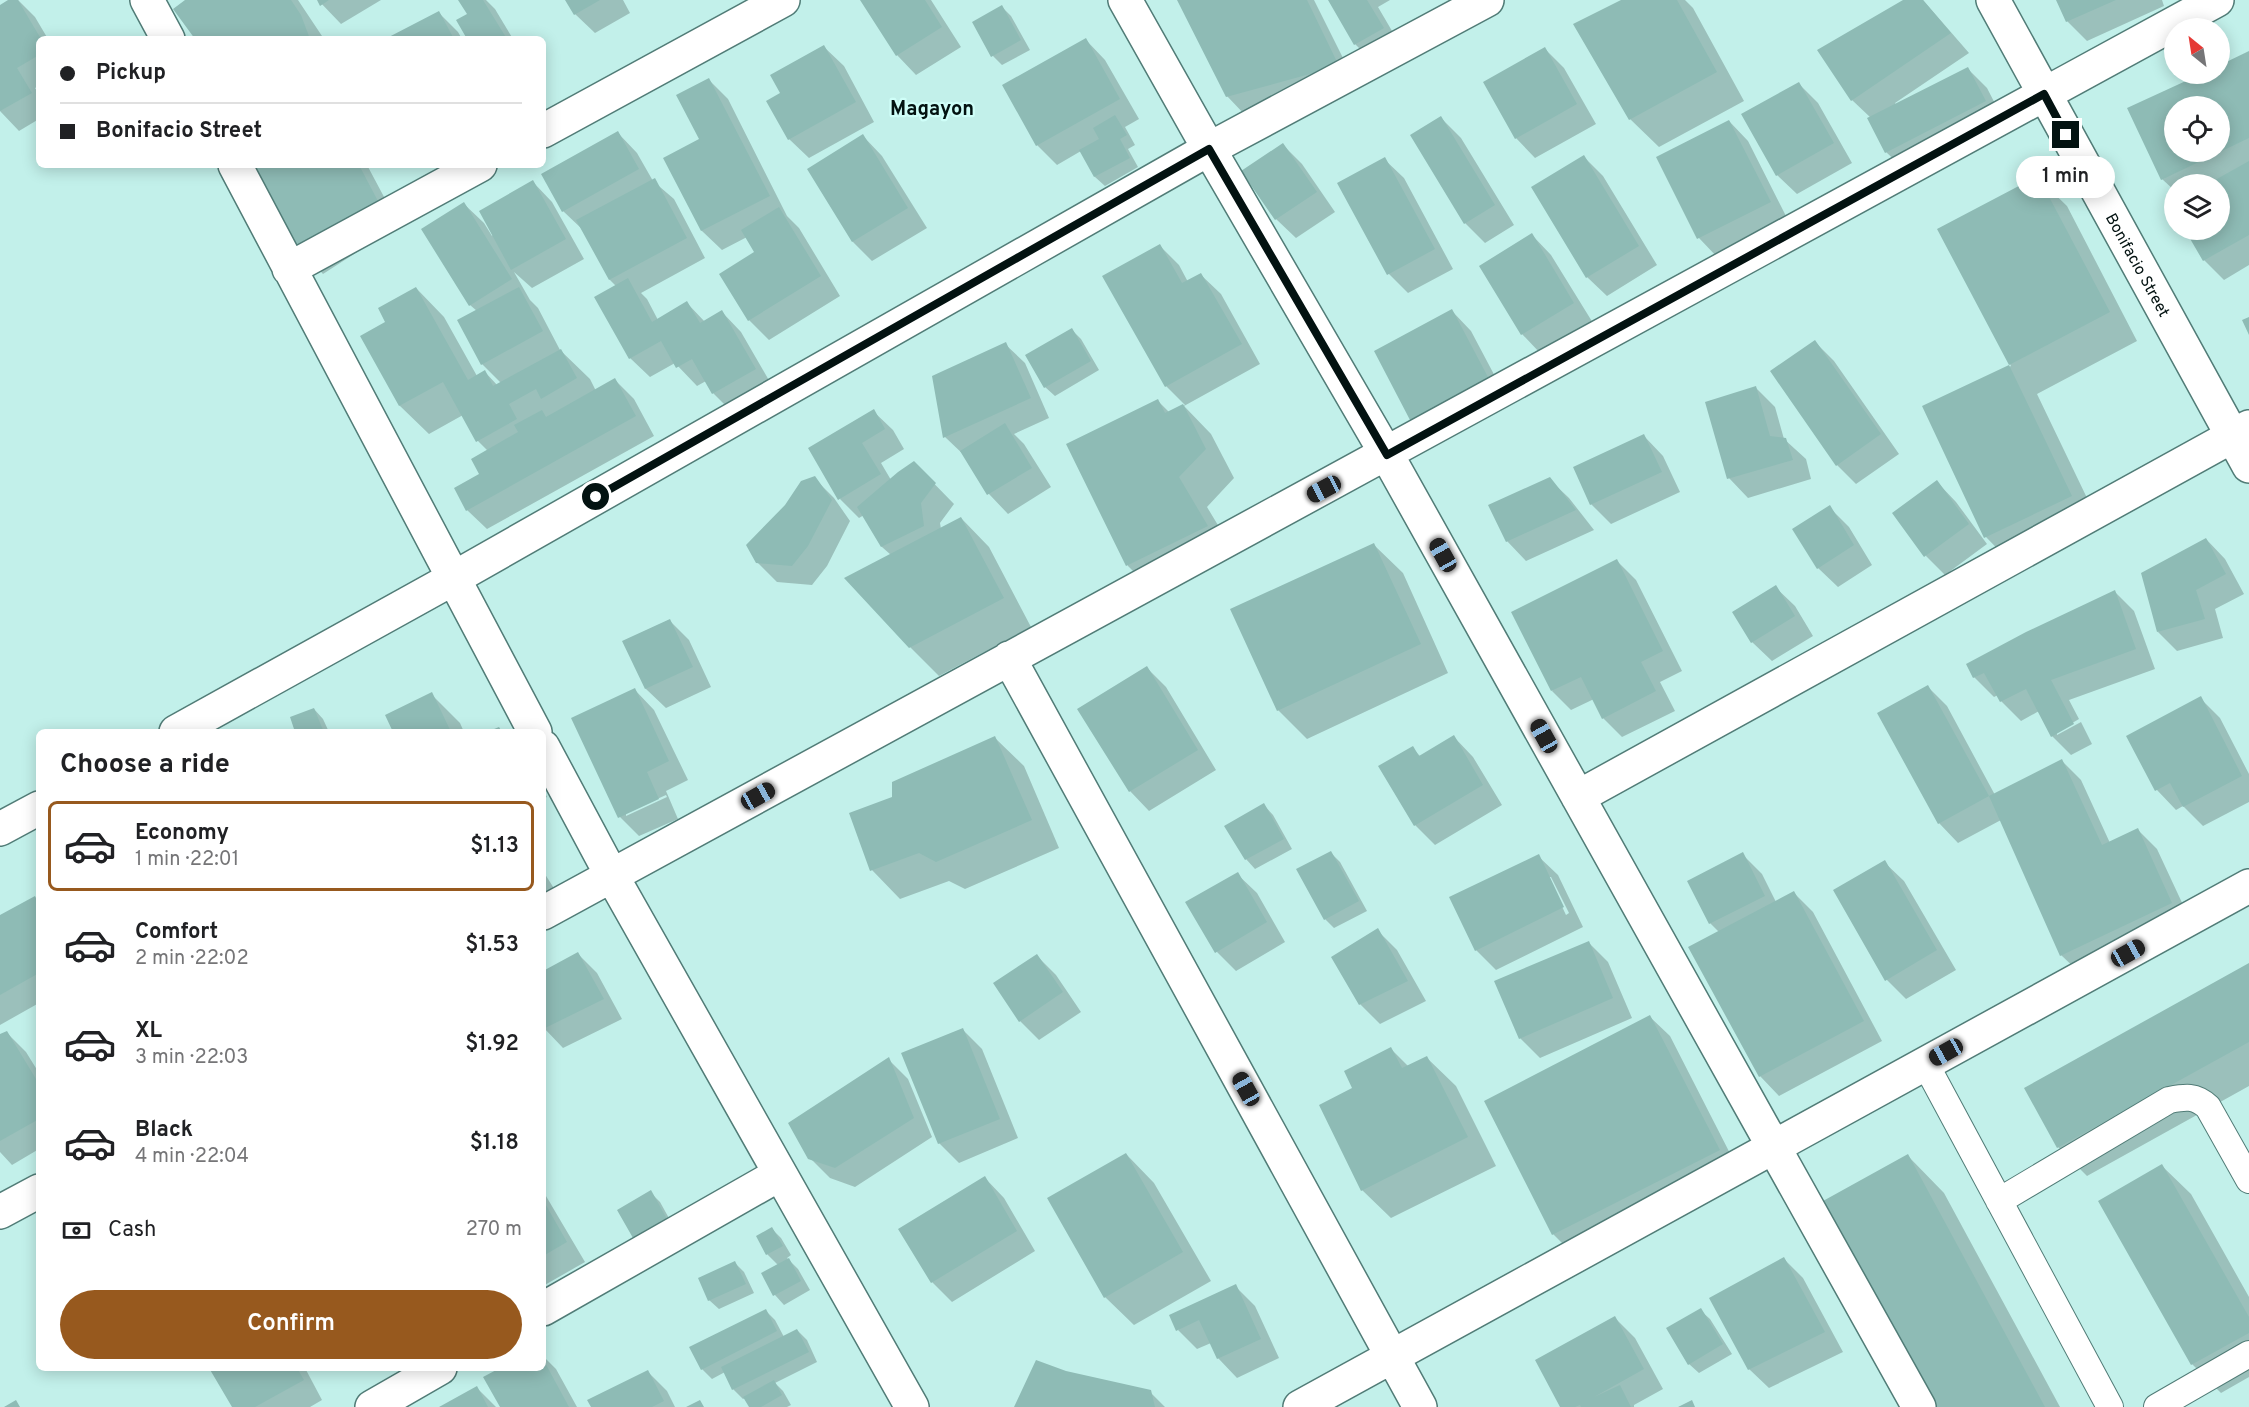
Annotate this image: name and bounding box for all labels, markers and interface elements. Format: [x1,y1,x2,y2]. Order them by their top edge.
north arrow [2164,18,2230,84]
map controls [2164,18,2230,240]
text: Pickup [96,60,166,87]
button: locate [2164,96,2230,162]
district label: Magayon [890,97,974,123]
text: Bonifacio Street [96,118,262,145]
route end [2052,121,2079,148]
callout: 1 min [2016,156,2116,198]
text: 1 min [2042,164,2089,190]
button: layers [2164,174,2230,240]
street label: Bonifacio Street [2100,210,2173,321]
car [1304,473,1344,505]
route start [582,483,609,510]
car [1426,535,1460,575]
car [1527,716,1561,756]
text: Choose a ride [60,748,230,782]
car [738,779,778,813]
icon: car [63,819,117,873]
text: Economy [135,820,229,847]
text: $1.13 [470,833,519,860]
text: 1 min · 22:01 [135,847,239,873]
icon: car [63,918,117,972]
text: Comfort [135,919,218,946]
text: $1.53 [465,932,519,959]
car [2108,936,2148,970]
text: 2 min · 22:02 [135,946,249,972]
icon: car [63,1017,117,1071]
text: XL [135,1018,162,1045]
text: $1.92 [465,1031,519,1058]
car [1926,1035,1966,1069]
text: 3 min · 22:03 [135,1045,248,1071]
car [1229,1069,1263,1109]
icon: car [63,1116,117,1170]
text: Black [135,1117,193,1144]
text: $1.18 [470,1130,519,1157]
text: 4 min · 22:04 [135,1144,249,1170]
icon: cash [60,1214,93,1247]
text: Cash [108,1217,157,1244]
text: 270 m [466,1217,522,1243]
button: Confirm [60,1290,522,1359]

